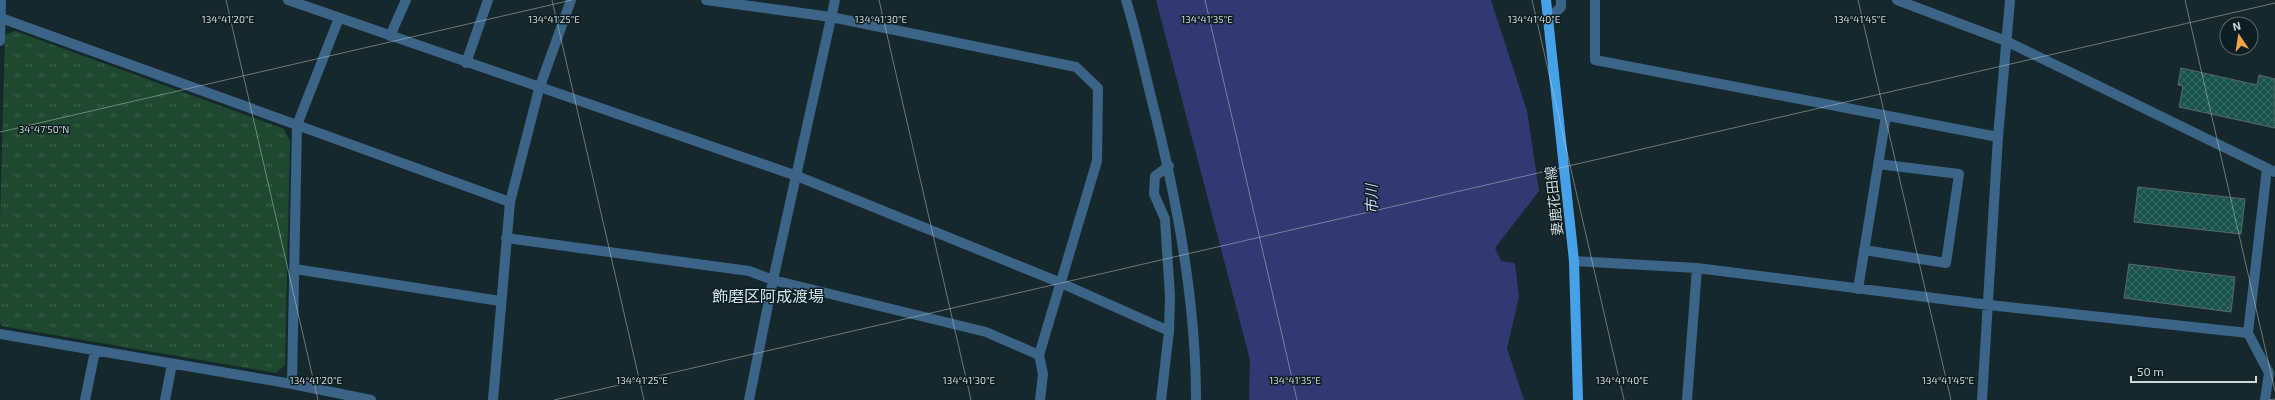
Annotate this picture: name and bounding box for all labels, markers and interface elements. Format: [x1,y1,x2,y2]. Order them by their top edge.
text: 134°41'20"E [202,13,255,25]
text: 134°41'25"E [528,13,580,25]
text: 134°41'30"E [855,13,908,25]
text: 134°41'35"E [1181,13,1233,25]
text: 134°41'40"E [1508,13,1561,25]
text: 134°41'45"E [1834,13,1886,25]
north arrow [2219,16,2259,56]
text: N [2231,19,2242,33]
text: 34°47'50"N [19,123,69,135]
street label: 妻鹿花田線 [1541,165,1566,237]
water label: 市川 [1362,182,1380,214]
district label: 飾磨区阿成渡場 [712,286,824,305]
scale bar [2131,358,2256,384]
text: 50 m [2137,364,2164,378]
text: 134°41'20"E [290,374,343,386]
text: 134°41'25"E [616,374,668,386]
text: 134°41'30"E [943,374,996,386]
text: 134°41'35"E [1269,374,1321,386]
text: 134°41'40"E [1596,374,1649,386]
text: 134°41'45"E [1922,374,1974,386]

